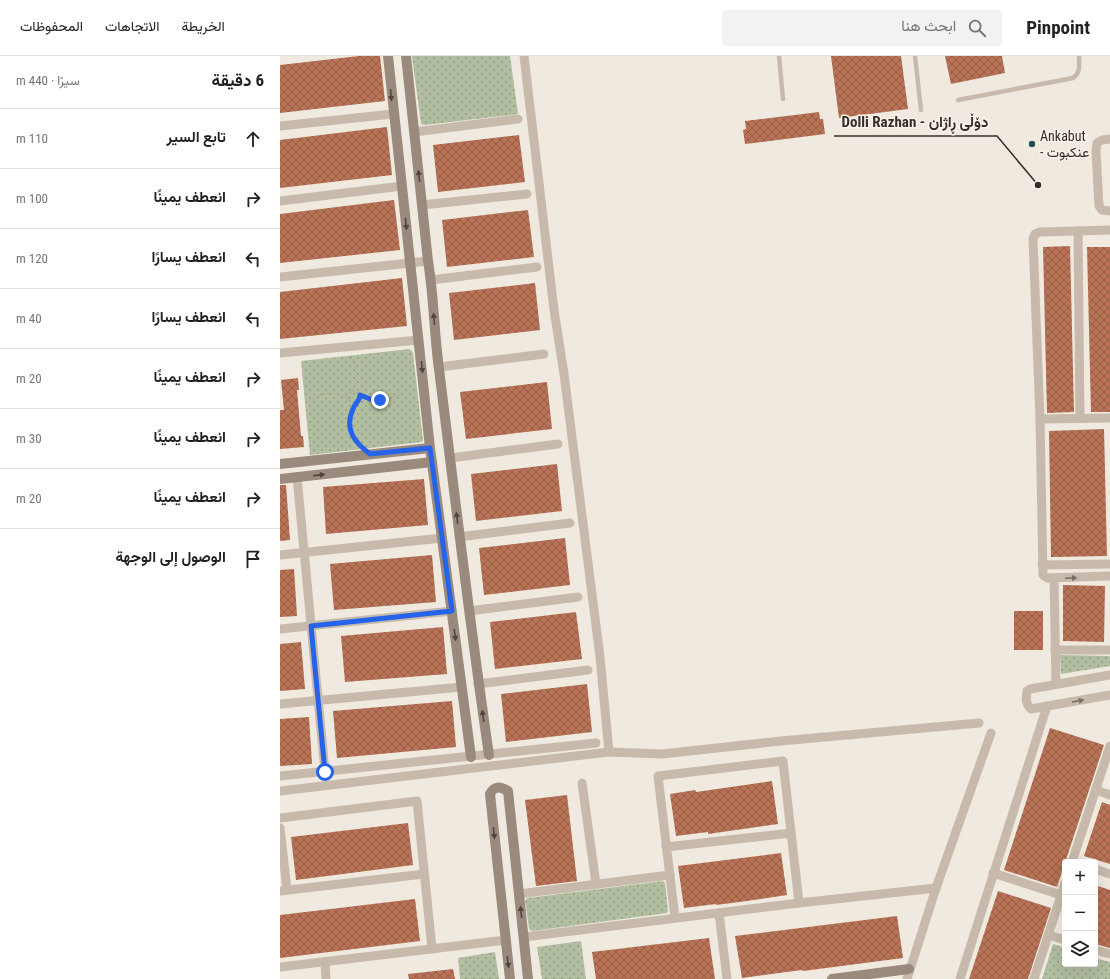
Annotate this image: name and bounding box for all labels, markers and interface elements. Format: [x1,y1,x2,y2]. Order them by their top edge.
search box [722,10,1002,46]
text: Pinpoint [1026,16,1090,39]
text: ابحث هنا [901,17,956,35]
icon: search [966,17,988,39]
text: المحفوظات [20,18,83,34]
text: الاتجاهات [105,18,159,34]
text: الخريطة [181,18,225,34]
text: 6 دقيقة [211,70,264,90]
text: سيرًا · 440 m [16,73,80,88]
one-way arrow [388,89,395,101]
callout: Dolli Razhan - دۆڵی ڕاژان [834,109,997,136]
text: Dolli Razhan - دۆڵی ڕاژان [842,113,988,134]
text: تابع السير [167,128,226,146]
icon: ahead [242,128,264,150]
place label: Ankabut - عنکبوت [1040,128,1089,161]
text: 110 m [16,131,48,146]
marker: Ankabut - عنکبوت [1027,139,1037,149]
one-way arrow [416,170,422,182]
text: انعطف يمينًا [153,188,226,206]
icon: right [242,188,264,210]
text: 100 m [16,191,48,206]
one-way arrow [403,218,410,230]
text: انعطف يسارًا [152,248,226,266]
icon: left [242,248,264,270]
text: 120 m [16,251,48,266]
text: انعطف يسارًا [152,308,226,326]
icon: left [242,308,264,330]
text: 40 m [16,311,42,326]
one-way arrow [431,313,438,325]
one-way arrow [419,361,425,373]
text: انعطف يمينًا [153,368,226,386]
icon: right [242,368,264,390]
text: 20 m [16,371,42,386]
route end [371,391,389,409]
text: انعطف يمينًا [153,428,226,446]
icon: right [242,428,264,450]
text: 30 m [16,431,42,446]
one-way arrow [313,471,325,478]
text: انعطف يمينًا [153,488,226,506]
icon: right [242,488,264,510]
text: 20 m [16,491,42,506]
one-way arrow [454,512,460,524]
text: الوصول إلى الوجهة [115,548,226,566]
icon: arrive [242,548,264,570]
one-way arrow [1065,574,1077,581]
one-way arrow [452,629,458,641]
one-way arrow [1072,698,1085,704]
one-way arrow [480,710,486,722]
route start [316,763,334,781]
one-way arrow [491,827,497,839]
map controls [1062,859,1098,967]
button: + [1062,859,1098,895]
button: − [1062,895,1098,931]
one-way arrow [518,906,524,918]
button: layers [1062,931,1098,967]
one-way arrow [505,956,512,968]

